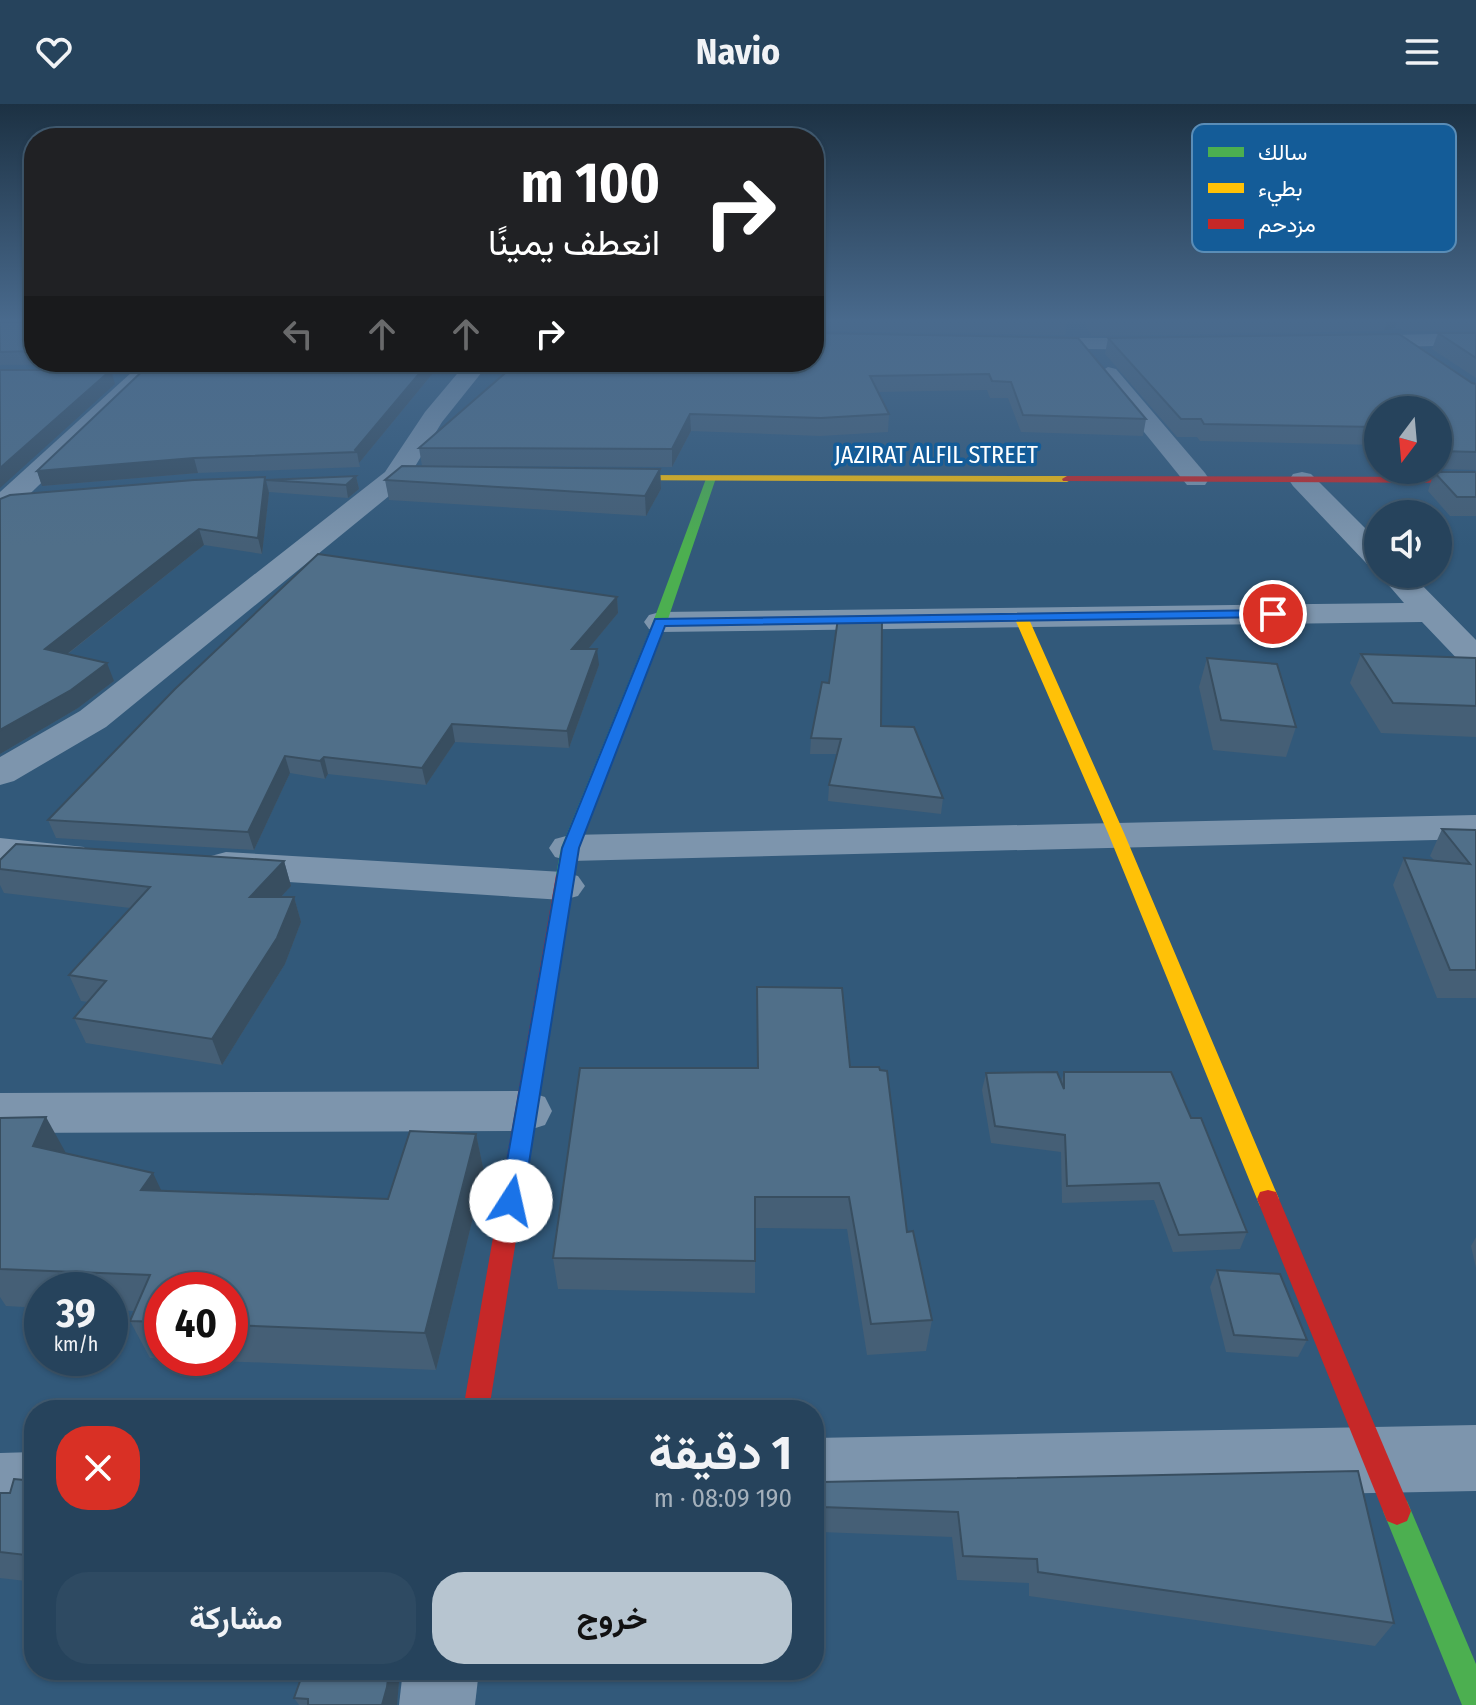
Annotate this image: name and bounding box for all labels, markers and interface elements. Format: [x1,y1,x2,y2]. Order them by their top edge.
icon: heart [32,30,76,74]
text: Navio [696,30,780,74]
icon: menu [1400,30,1444,74]
legend [1192,124,1456,252]
text: سالك [1258,139,1307,166]
text: 100 m [521,150,660,217]
icon: right [688,160,792,264]
text: بطيء [1258,175,1303,207]
text: مزدحم [1258,211,1316,239]
text: انعطف يمينًا [488,221,660,265]
icon: left [276,312,320,356]
icon: ahead [360,312,404,356]
icon: ahead [444,312,488,356]
icon: right [528,312,572,356]
north arrow [1364,396,1452,484]
map controls [1364,396,1452,588]
street label: JAZIRAT ALFIL STREET [834,441,1038,469]
button: sound [1364,500,1452,588]
pin [1239,580,1307,648]
icon: arrive [1251,592,1295,636]
position arrow [469,1159,553,1243]
speed limit sign: 40 [144,1272,248,1376]
text: 39 [56,1290,96,1338]
text: km/h [54,1332,98,1356]
text: 1 دقيقة [649,1424,792,1482]
button: close [56,1426,140,1510]
text: 190 m · 08:09 [654,1483,792,1514]
button: مشاركة [56,1572,416,1664]
button: خروج [432,1572,792,1664]

